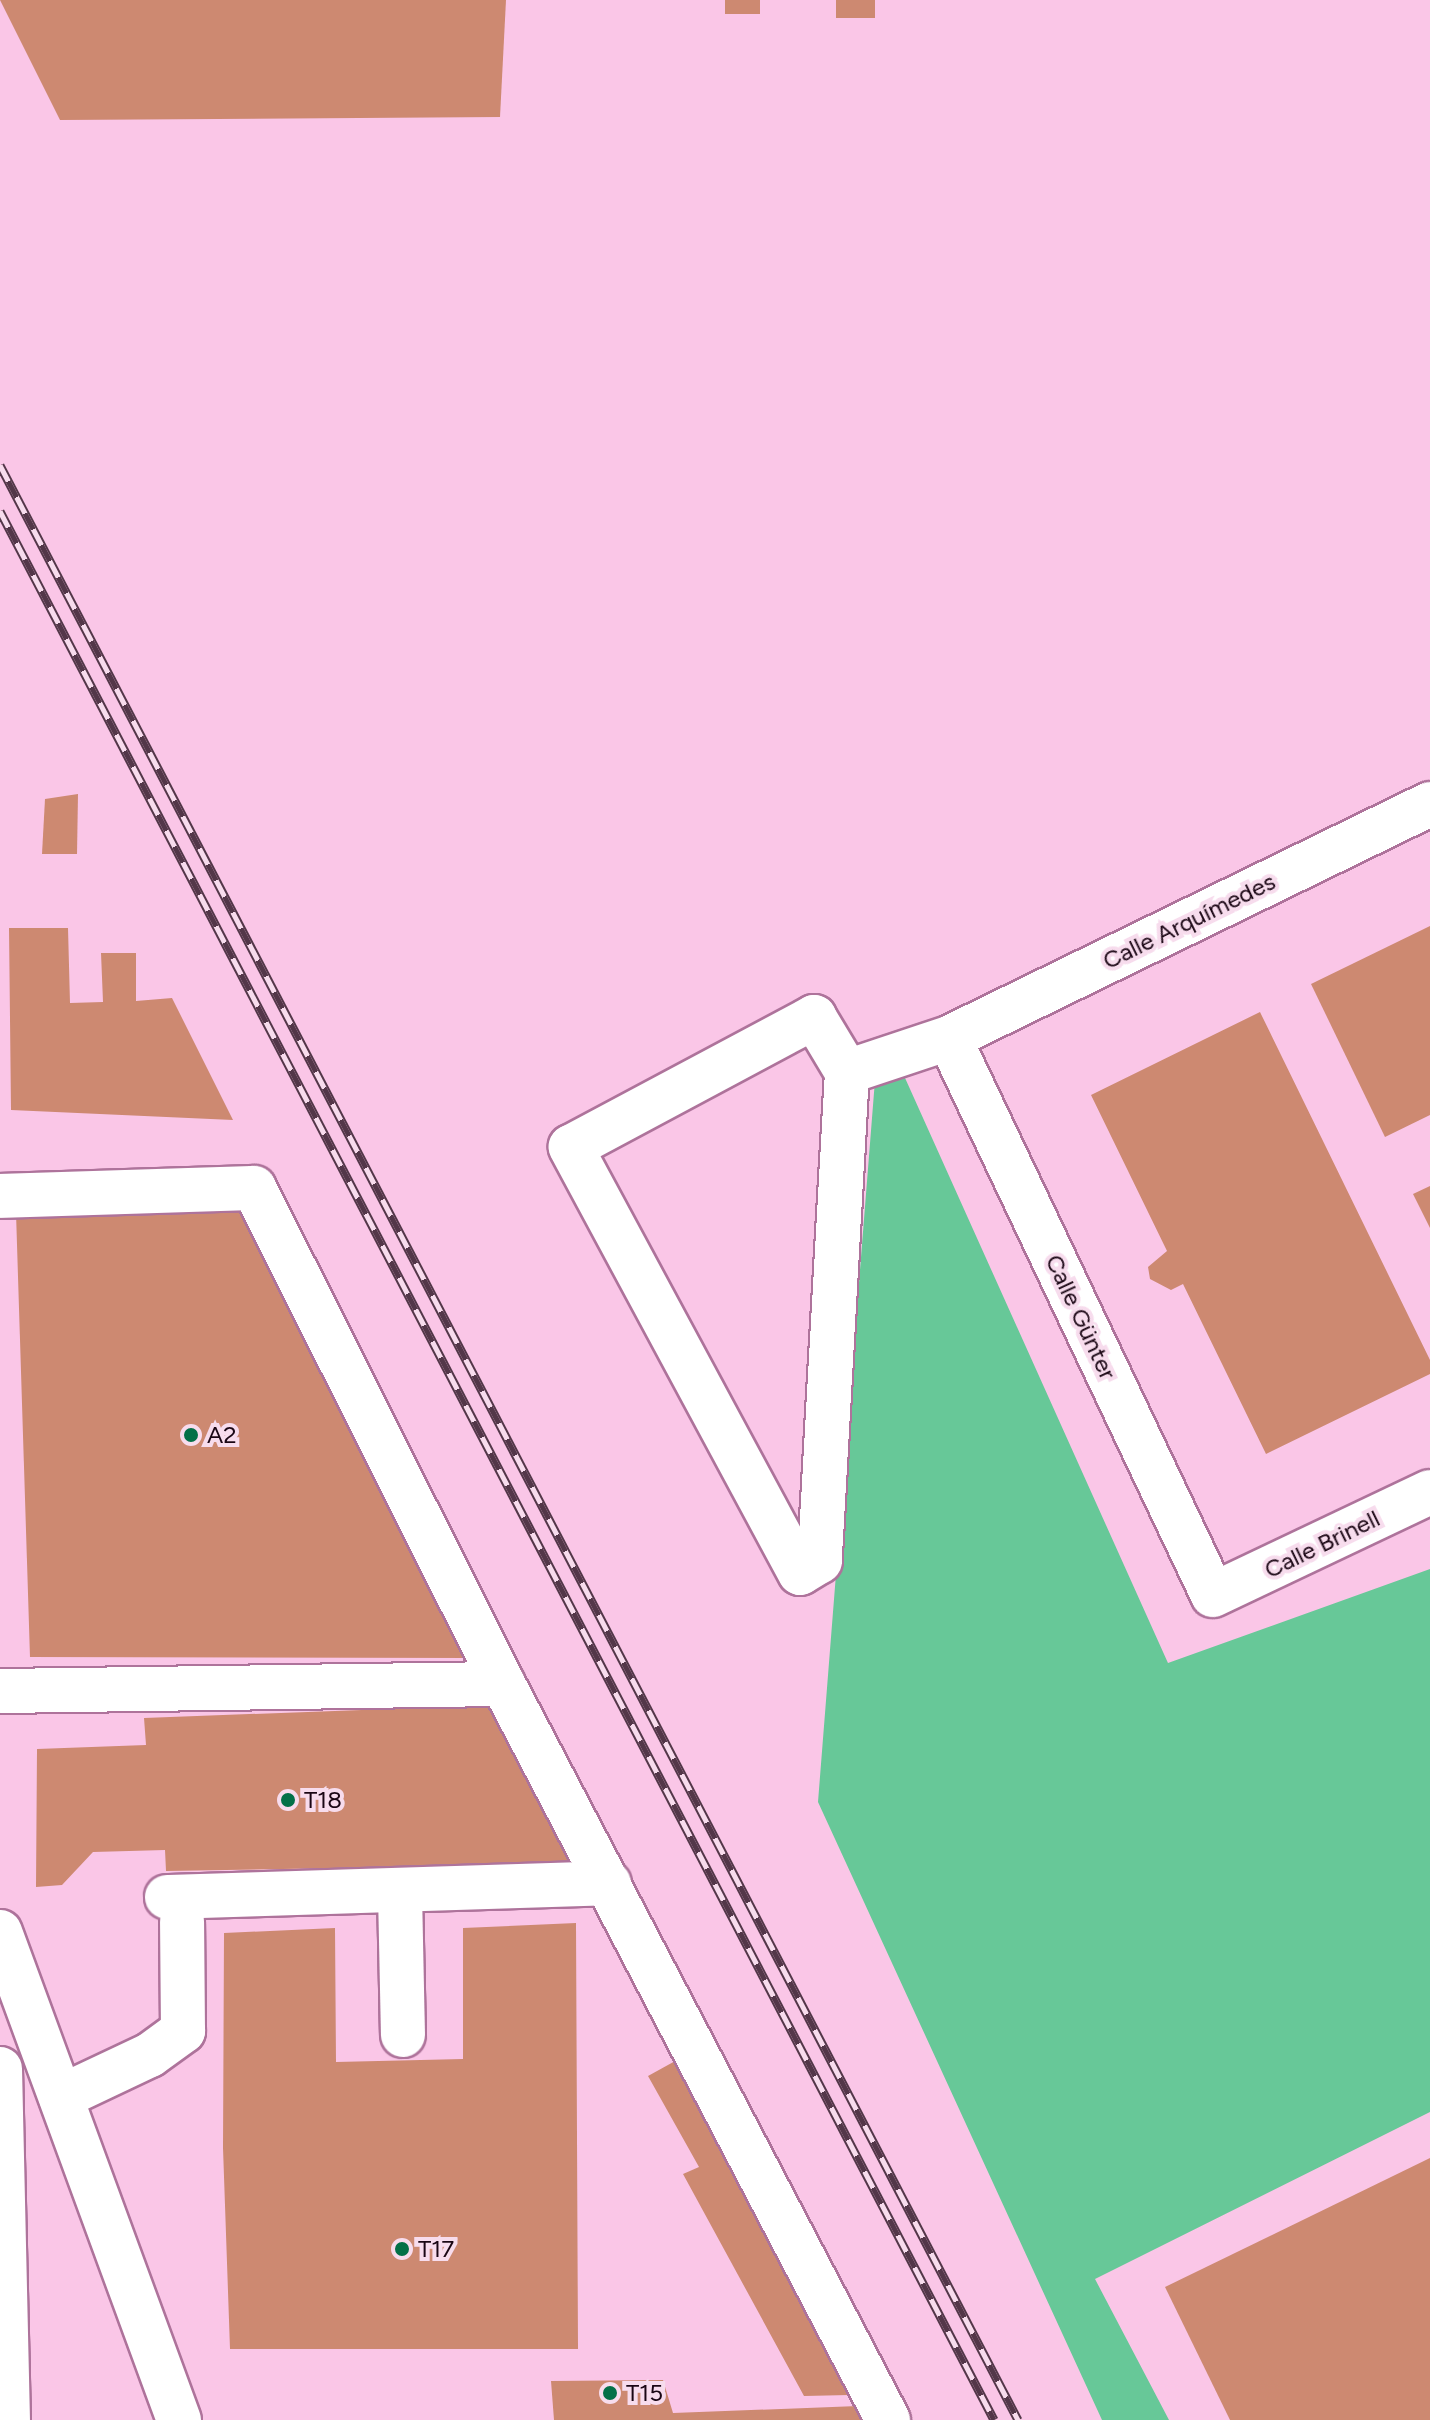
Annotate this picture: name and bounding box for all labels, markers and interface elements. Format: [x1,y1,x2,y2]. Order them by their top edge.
street label: Calle Arquímedes [1098,867,1280,975]
street label: Calle Günter [1040,1250,1122,1384]
place label: A2 [207,1421,237,1449]
marker: A2 [182,1426,200,1444]
street label: Calle Brinell [1260,1504,1384,1584]
place label: T18 [304,1786,342,1814]
marker: T18 [279,1791,297,1809]
place label: T17 [418,2235,454,2263]
marker: T17 [393,2240,411,2258]
place label: T15 [626,2379,663,2407]
marker: T15 [601,2384,619,2402]

